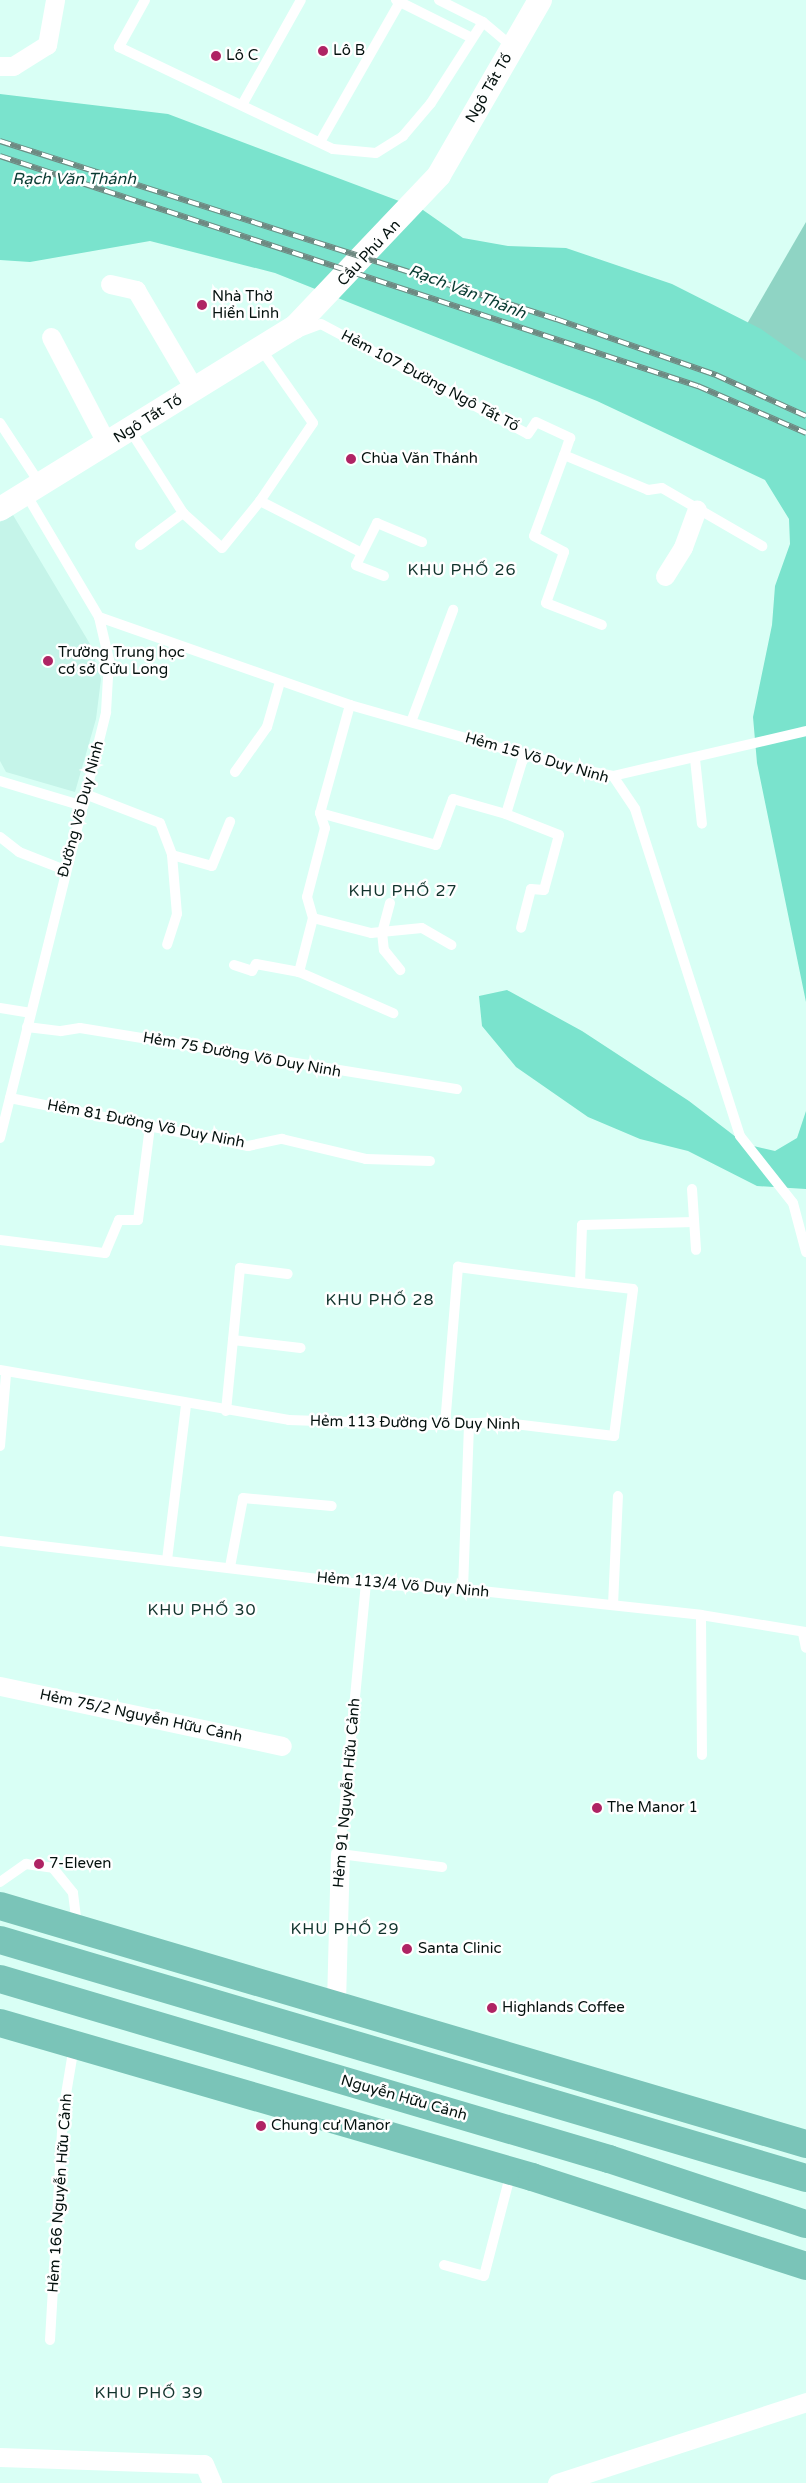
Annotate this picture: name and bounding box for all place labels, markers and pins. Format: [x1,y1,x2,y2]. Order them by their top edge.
place label: Lô B [333,42,365,60]
marker: Lô B [317,45,329,57]
place label: Lô C [226,47,258,65]
marker: Lô C [210,50,222,62]
place label: Nhà Thờ Hiển Linh [212,287,279,322]
marker: Nhà Thờ Hiển Linh [196,299,208,311]
place label: Chùa Văn Thánh [361,450,478,468]
marker: Chùa Văn Thánh [345,453,357,465]
place label: Trường Trung học cơ sở Cửu Long [58,643,185,678]
marker: Trường Trung học cơ sở Cửu Long [42,655,54,667]
place label: The Manor 1 [607,1799,698,1817]
marker: The Manor 1 [591,1802,603,1814]
place label: 7-Eleven [49,1855,111,1873]
marker: 7-Eleven [33,1858,45,1870]
place label: Santa Clinic [418,1940,501,1958]
marker: Santa Clinic [400,1942,414,1956]
place label: Highlands Coffee [502,1999,625,2017]
marker: Highlands Coffee [486,2002,498,2014]
place label: Chung cư Manor [271,2117,390,2135]
marker: Chung cư Manor [255,2120,267,2132]

